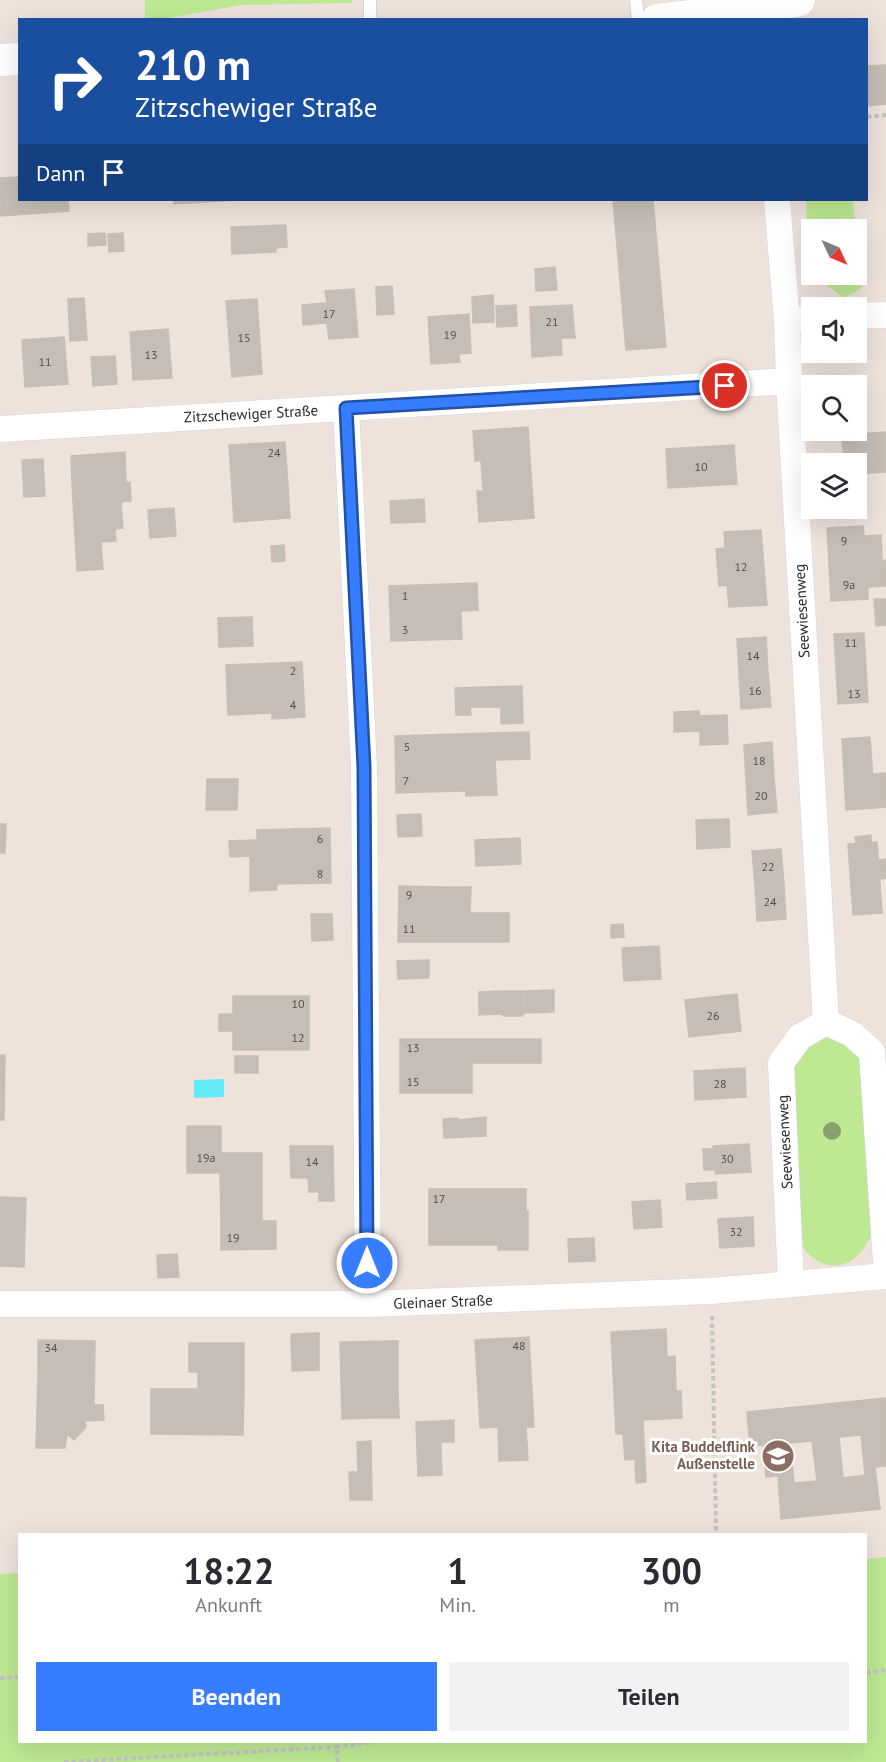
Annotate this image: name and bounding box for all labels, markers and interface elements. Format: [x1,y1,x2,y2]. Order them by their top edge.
text: 210 m [135,37,251,92]
icon: right [36,42,114,120]
text: Zitzschewiger Straße [135,90,377,124]
icon: arrive [97,156,130,189]
text: Dann [36,159,85,187]
north arrow [801,219,867,285]
map controls [801,219,867,519]
button: sound [801,297,867,363]
house number: 17 [322,306,336,321]
house number: 21 [545,314,559,329]
house number: 19 [443,327,457,342]
house number: 15 [237,330,251,345]
house number: 13 [144,347,158,362]
house number: 11 [38,354,52,369]
pin [699,360,750,411]
icon: arrive [708,369,741,402]
button: search [801,375,867,441]
street label: Zitzschewiger Straße [183,400,319,427]
house number: 24 [267,445,281,460]
button: layers [801,453,867,519]
house number: 10 [694,459,708,474]
house number: 9 [841,533,847,548]
house number: 12 [734,559,748,574]
street label: Seewiesenweg [790,564,813,658]
house number: 9a [843,577,855,592]
house number: 1 [402,588,408,603]
house number: 3 [402,622,408,637]
house number: 11 [844,635,858,650]
house number: 14 [746,648,760,663]
house number: 2 [290,663,296,678]
house number: 16 [748,683,762,698]
house number: 13 [847,686,861,701]
house number: 4 [290,697,297,712]
house number: 5 [404,739,410,754]
house number: 18 [752,753,766,768]
house number: 7 [403,773,409,788]
house number: 20 [754,788,768,803]
house number: 6 [317,831,323,846]
house number: 22 [761,859,775,874]
house number: 8 [317,866,323,881]
house number: 9 [406,887,412,902]
house number: 24 [763,894,777,909]
house number: 11 [402,921,416,936]
house number: 10 [291,996,305,1011]
house number: 26 [706,1008,720,1023]
house number: 12 [291,1030,305,1045]
house number: 13 [406,1040,420,1055]
house number: 15 [406,1074,420,1089]
house number: 28 [713,1076,727,1091]
street label: Seewiesenweg [773,1095,796,1189]
house number: 19a [196,1150,216,1165]
house number: 30 [720,1151,734,1166]
house number: 14 [305,1154,319,1169]
house number: 17 [432,1191,446,1206]
house number: 32 [729,1224,743,1239]
house number: 19 [226,1230,240,1245]
position arrow [335,1231,399,1295]
street label: Gleinaer Straße [393,1290,493,1313]
house number: 48 [512,1338,526,1353]
house number: 34 [44,1340,58,1355]
place label: Kita Buddelflink Außenstelle [652,1437,756,1473]
school or university icon: Kita Buddelflink Außenstelle [760,1438,796,1474]
text: 18:22 [183,1547,274,1594]
text: 1 [447,1547,468,1594]
text: 300 [641,1547,702,1594]
text: Ankunft [195,1592,262,1618]
text: Min. [439,1592,476,1618]
text: m [663,1592,680,1618]
button: Beenden [36,1662,437,1731]
button: Teilen [449,1662,849,1731]

